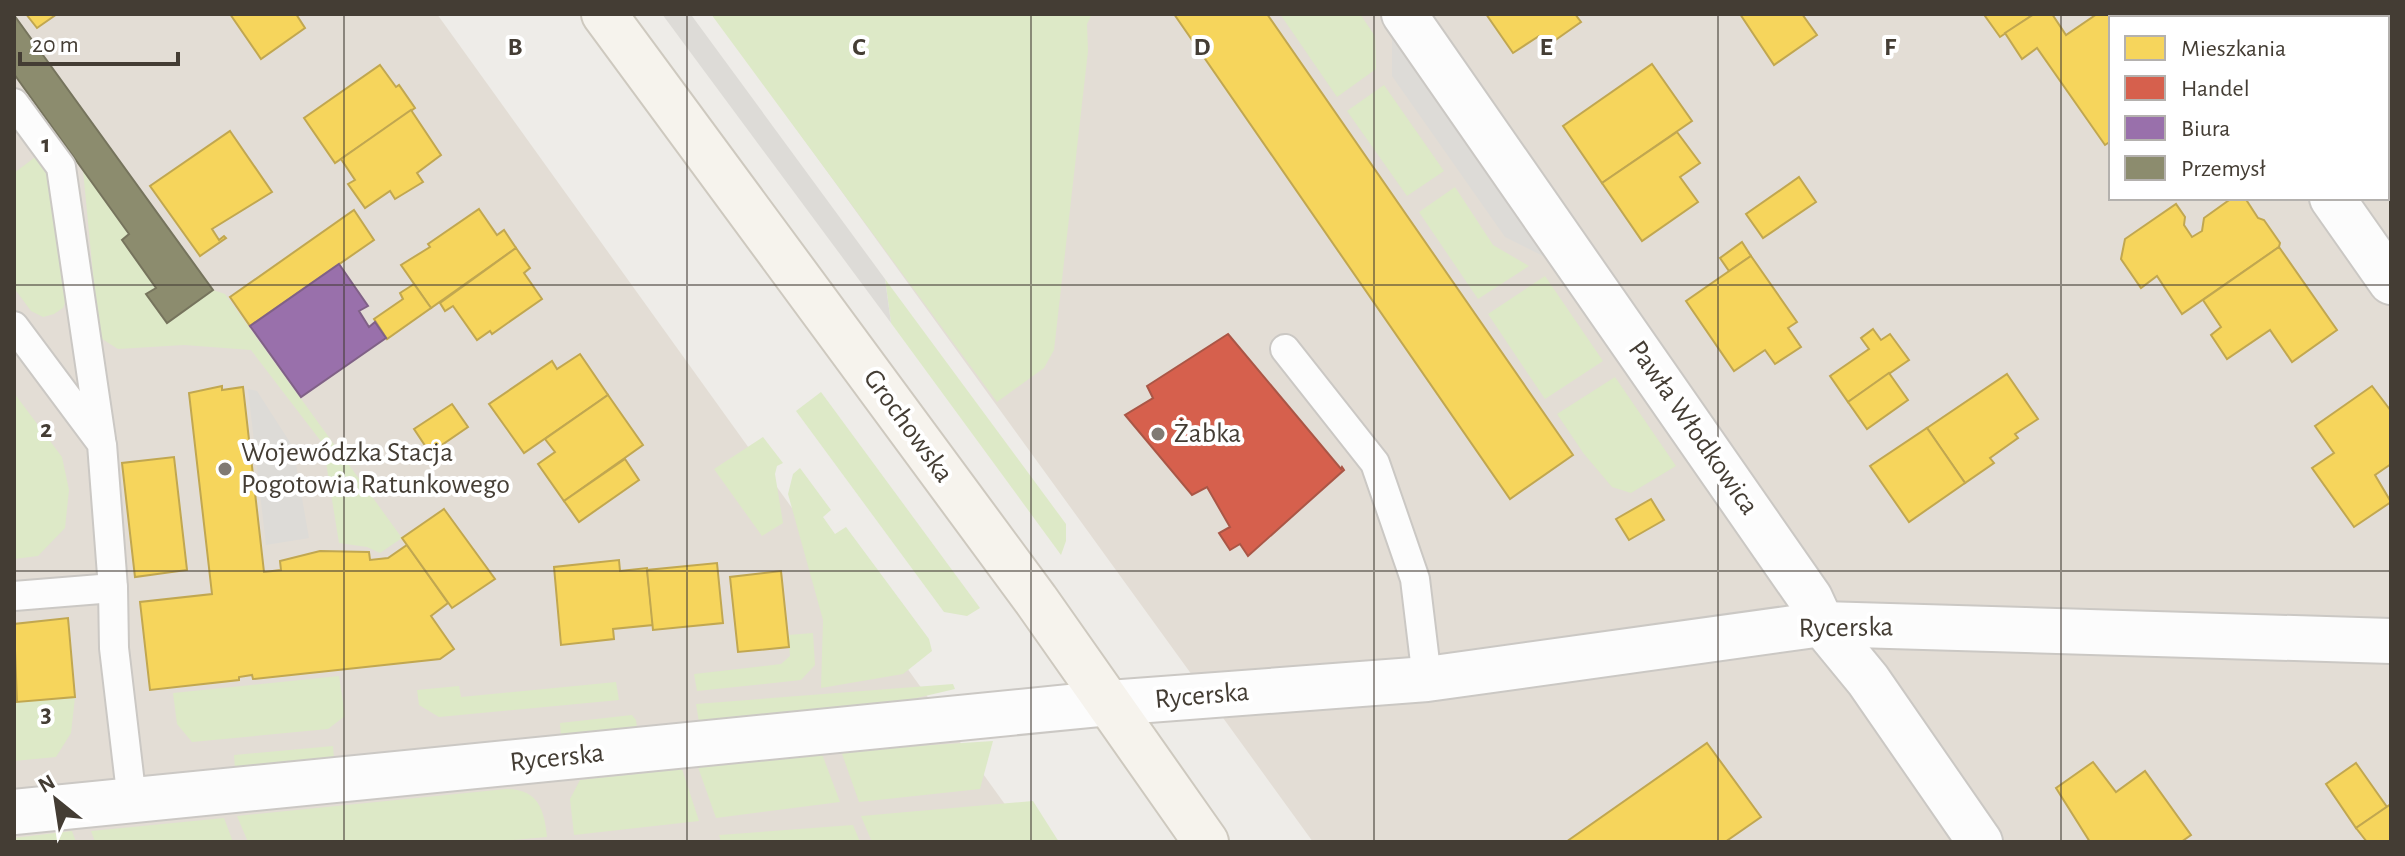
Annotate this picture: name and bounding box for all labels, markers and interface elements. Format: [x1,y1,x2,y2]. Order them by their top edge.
scale bar [20,16,178,66]
legend [2109,16,2389,200]
text: 20 m [32,33,79,57]
text: B [507,34,523,60]
text: C [852,34,866,60]
text: D [1193,34,1211,60]
text: E [1539,34,1553,60]
text: F [1884,34,1897,60]
text: Mieszkania [2181,37,2286,61]
text: Handel [2181,77,2250,101]
text: Biura [2181,117,2230,141]
text: 1 [41,131,51,157]
text: Przemysł [2181,157,2266,181]
street label: Pawła Włodkowica [1623,336,1763,520]
street label: Grochowska [858,364,958,488]
text: 2 [40,416,52,442]
place label: Żabka [1174,418,1241,448]
marker: Żabka [1149,425,1167,443]
place label: Wojewódzka Stacja Pogotowia Ratunkowego [241,439,510,499]
marker: Wojewódzka Stacja Pogotowia Ratunkowego [216,460,234,478]
street label: Rycerska [1798,613,1894,643]
street label: Rycerska [1154,678,1250,714]
text: 3 [40,701,52,727]
street label: Rycerska [508,739,606,777]
north arrow [16,760,96,840]
text: N [34,770,59,797]

